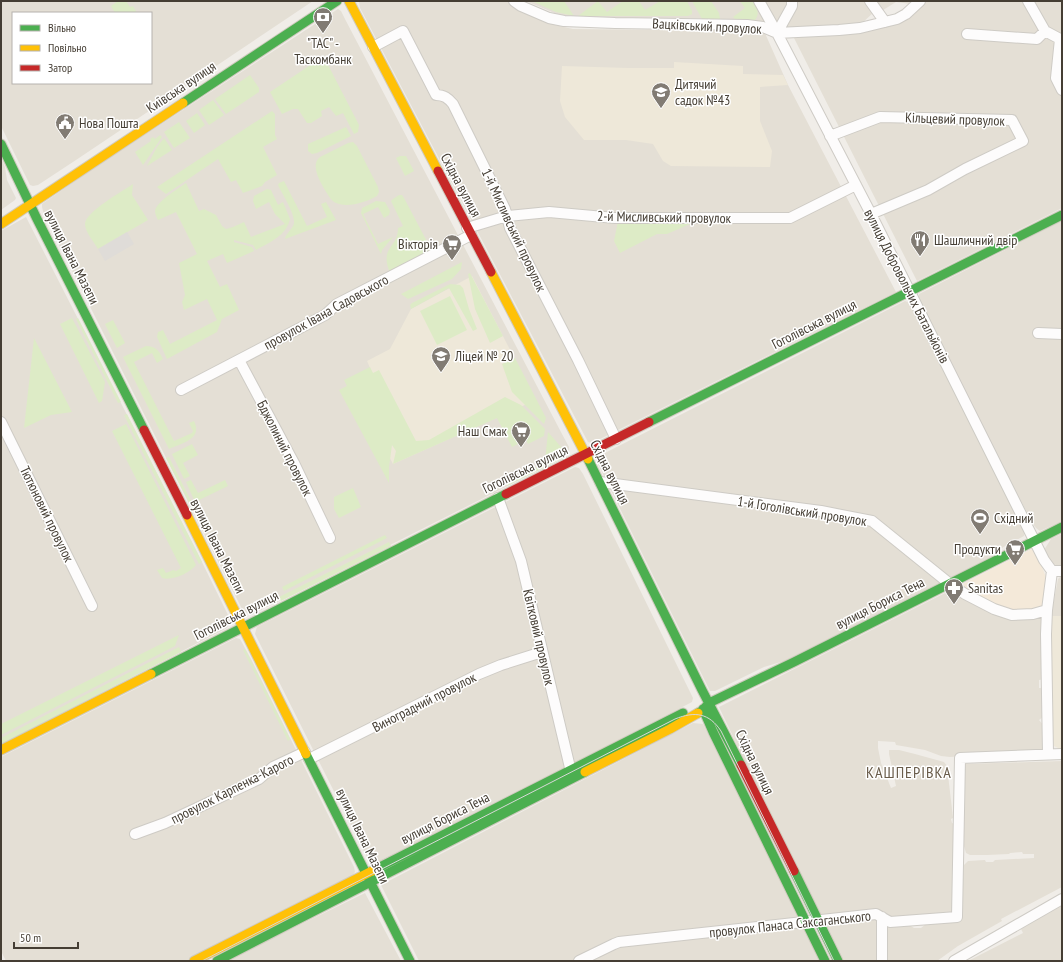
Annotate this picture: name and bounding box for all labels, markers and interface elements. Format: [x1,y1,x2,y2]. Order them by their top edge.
bank icon: "ТАС" - Таскомбанк [312,6,334,34]
legend [12,12,152,84]
street label: Вацківський провулок [652,14,763,38]
text: Вільно [48,20,76,35]
place label: "ТАС" - Таскомбанк [294,34,352,68]
text: Повільно [48,40,87,55]
street label: Київська вулиця [143,57,219,117]
text: Затор [48,60,72,75]
place label: Дитячий садок №43 [675,75,730,109]
school or university icon: Дитячий садок №43 [650,81,672,109]
street label: Кільцевий провулок [905,108,1006,130]
public building icon: Нова Пошта [54,112,76,140]
place label: Нова Пошта [79,114,139,132]
street label: Східна вулиця [437,150,485,220]
street label: 1-й Мисливський провулок [478,166,551,295]
street label: вулиця Добровольчих Батальйонів [860,206,954,366]
street label: вулиця Івана Мазепи [40,207,104,307]
street label: 2-й Мисливський провулок [597,207,732,227]
restaurant icon: Шашличний двір [909,229,931,257]
place label: Шашличний двір [934,231,1017,249]
supermarket icon: Вікторія [441,233,463,261]
place label: Вікторія [398,235,438,253]
street label: провулок Івана Садовського [261,270,391,354]
street label: Гоголівська вулиця [769,295,859,353]
school or university icon: Ліцей № 20 [430,345,452,373]
place label: Ліцей № 20 [454,347,513,365]
street label: Бджолиний провулок [253,397,317,499]
supermarket icon: Наш Смак [510,420,532,448]
place label: Наш Смак [458,422,508,440]
street label: Східна вулиця [586,437,634,507]
street label: Гоголівська вулиця [479,441,571,497]
street label: Тютюновий провулок [16,463,78,565]
street label: 1-й Гоголівський провулок [736,492,869,530]
street label: вулиця Івана Мазепи [186,496,250,596]
sports icon: Східний [969,507,991,535]
place label: Східний [994,509,1034,527]
supermarket icon: Продукти [1004,538,1026,566]
place label: Продукти [954,540,1001,558]
street label: вулиця Бориса Тена [833,573,927,633]
pharmacy icon: Sanitas [943,577,965,605]
place label: Sanitas [968,579,1003,597]
street label: Гоголівська вулиця [191,586,281,644]
street label: Квітковий провулок [519,587,559,688]
street label: Виноградний провулок [369,668,479,736]
street label: Східна вулиця [732,727,778,797]
street label: провулок Карпенка-Карого [168,750,296,828]
district label: КАШПЕРІВКА [866,762,952,782]
street label: вулиця Івана Мазепи [332,785,394,887]
street label: вулиця Бориса Тена [398,788,492,848]
street label: провулок Панаса Саксаганського [708,907,872,941]
scale bar [14,924,78,950]
text: 50 m [20,930,41,945]

